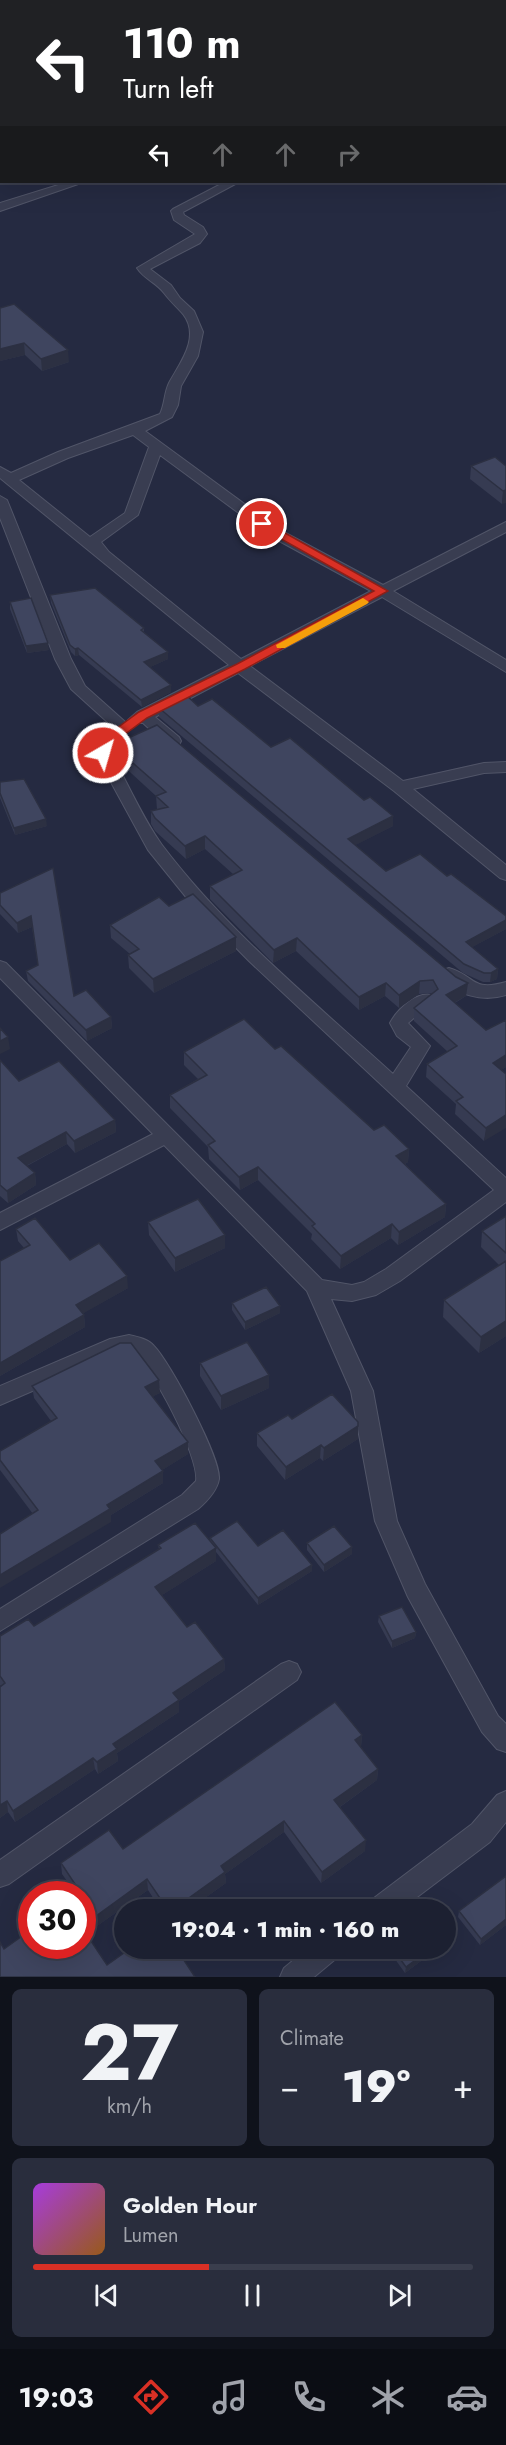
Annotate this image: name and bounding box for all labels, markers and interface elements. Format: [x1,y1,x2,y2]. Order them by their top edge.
text: 110 m [123,13,241,74]
icon: left [24,24,102,102]
text: Turn left [123,69,213,108]
icon: left [143,138,176,171]
icon: ahead [206,138,239,171]
icon: ahead [269,138,302,171]
icon: right [332,138,365,171]
pin [236,498,287,549]
icon: arrive [245,507,278,540]
position arrow [71,721,135,785]
speed limit sign: 30 [18,1881,96,1959]
text: 19:04 · 1 min · 160 m [171,1913,399,1945]
text: 27 [80,1997,179,2109]
text: Climate [280,2024,344,2053]
text: 19° [342,2054,410,2119]
text: − [280,2063,299,2110]
text: + [453,2063,473,2110]
text: km/h [107,2092,152,2121]
text: Golden Hour [123,2189,257,2221]
text: Lumen [123,2221,179,2250]
icon: previous [90,2279,123,2312]
icon: pause [236,2279,269,2312]
icon: next [383,2279,416,2312]
icon: directions [130,2376,172,2418]
icon: music [209,2376,251,2418]
icon: phone [288,2376,330,2418]
icon: climate [367,2376,409,2418]
icon: car [446,2376,488,2418]
text: 19:03 [18,2378,94,2417]

